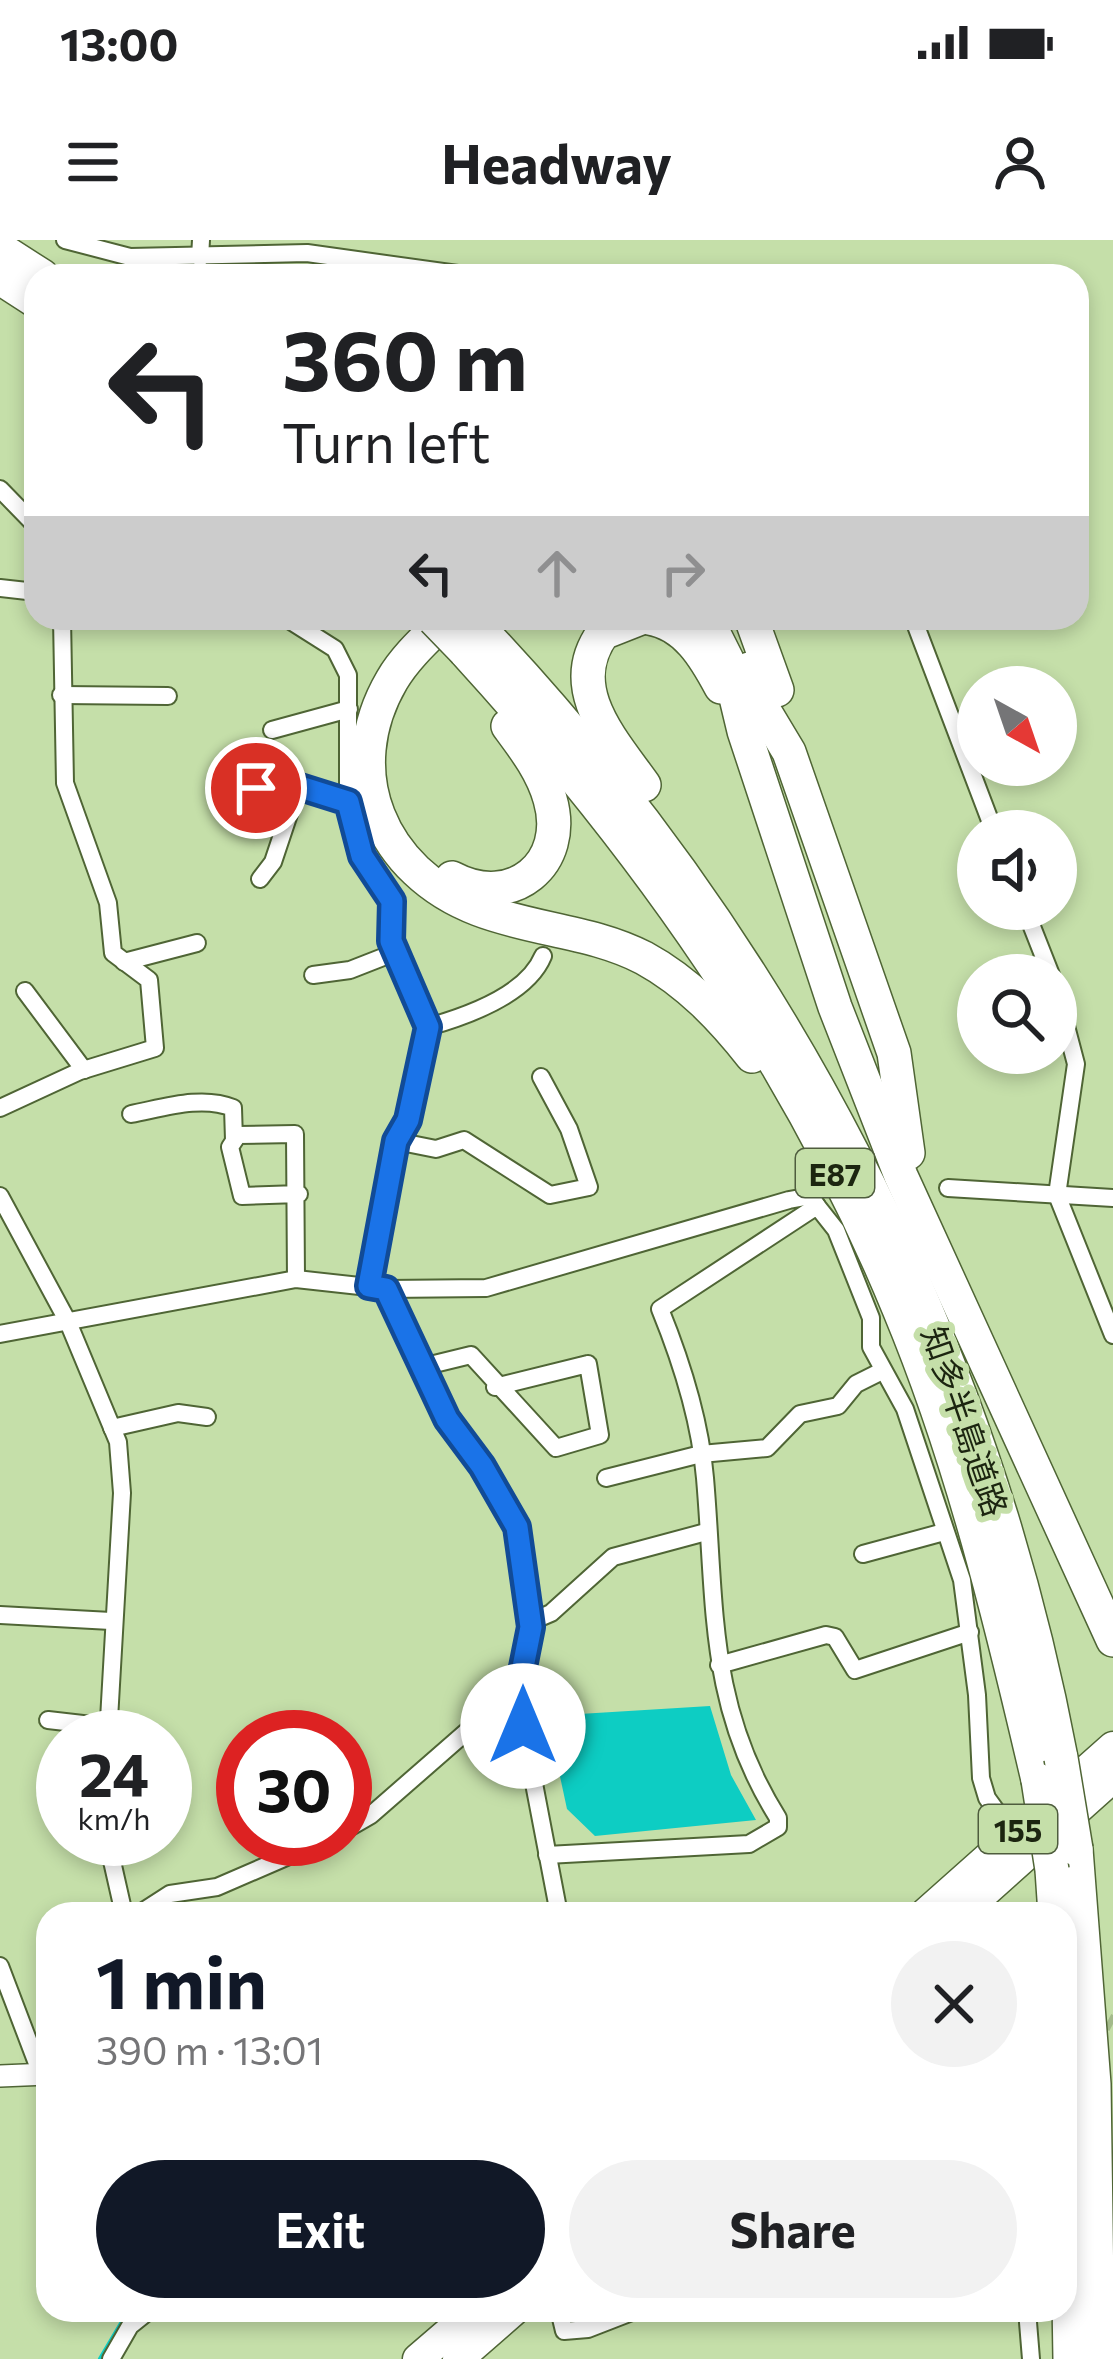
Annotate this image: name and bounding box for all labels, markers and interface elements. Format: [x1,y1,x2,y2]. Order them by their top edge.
text: 13:00 [60,15,178,70]
icon: menu [60,129,126,195]
text: Headway [441,129,672,195]
icon: person [987,129,1053,195]
text: 360 m [282,306,528,408]
icon: left [84,312,240,468]
text: Turn left [282,408,490,474]
icon: left [398,540,464,606]
icon: ahead [524,540,590,606]
icon: right [650,540,716,606]
north arrow [957,666,1077,786]
map controls [957,666,1077,1074]
pin [205,737,307,839]
icon: arrive [223,755,289,821]
button: sound [957,810,1077,930]
button: search [957,954,1077,1074]
road number: E87 [796,1149,874,1197]
street label: 知多半島道路 [914,1321,1018,1521]
position arrow [460,1663,586,1789]
speed limit sign: 30 [216,1710,372,1866]
text: 24 [79,1736,149,1809]
text: km/h [78,1799,150,1836]
road number: 155 [979,1805,1057,1853]
text: 1 min [96,1936,267,2024]
button: close [891,1941,1017,2067]
text: 390 m · 13:01 [96,2025,323,2073]
button: Exit [96,2160,545,2298]
button: Share [569,2160,1017,2298]

